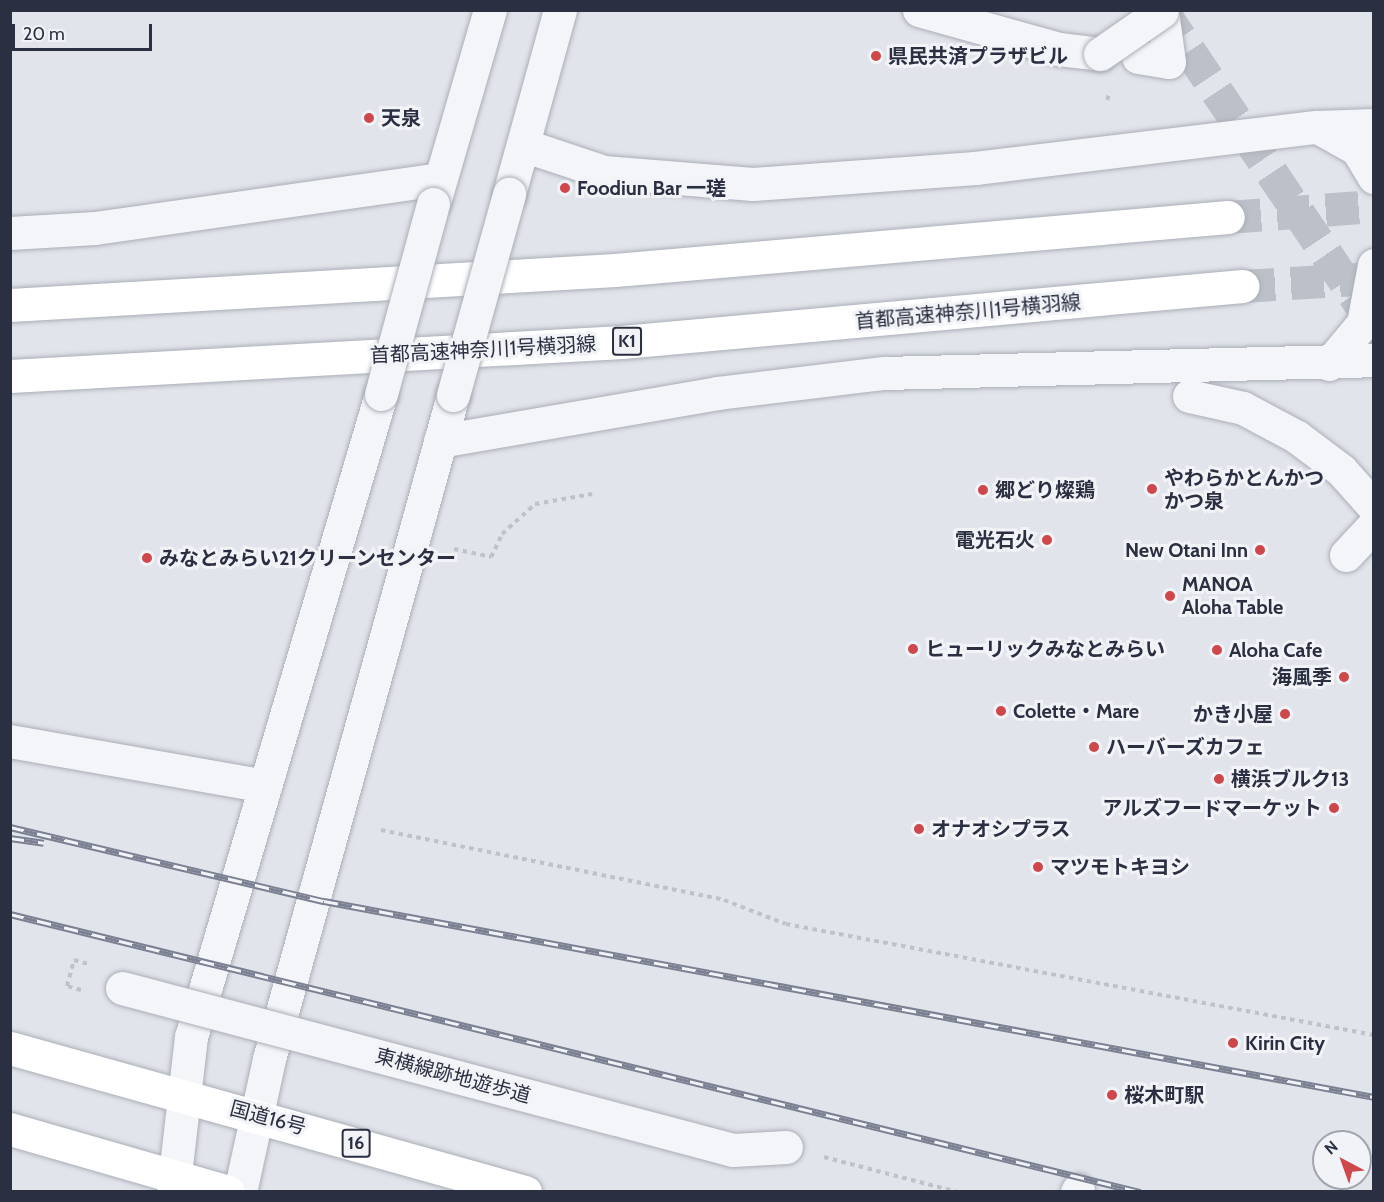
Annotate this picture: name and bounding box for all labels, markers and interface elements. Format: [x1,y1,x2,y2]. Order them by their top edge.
scale bar [15,12,154,50]
text: 20 m [23,23,65,45]
place label: 県民共済プラザビル [888,44,1068,68]
marker: 県民共済プラザビル [869,49,883,63]
place label: 天泉 [381,106,421,130]
marker: 天泉 [362,111,376,125]
place label: Foodiun Bar 一瑳 [577,176,726,200]
marker: Foodiun Bar 一瑳 [558,181,572,195]
street label: 首都高速神奈川1号横羽線 [854,290,1082,334]
road number: K1 [612,326,642,356]
street label: 首都高速神奈川1号横羽線 [369,332,597,368]
place label: やわらかとんかつ かつ泉 [1164,466,1324,513]
place label: 郷どり燦鶏 [995,478,1095,502]
marker: やわらかとんかつ かつ泉 [1145,482,1159,496]
marker: 郷どり燦鶏 [976,483,990,497]
place label: 電光石火 [955,528,1035,552]
marker: 電光石火 [1040,533,1054,547]
place label: New Otani Inn [1125,538,1248,562]
marker: New Otani Inn [1253,543,1267,557]
place label: みなとみらい21クリーンセンター [159,546,457,570]
marker: みなとみらい21クリーンセンター [140,551,154,565]
place label: MANOA Aloha Table [1182,572,1283,619]
marker: MANOA Aloha Table [1163,589,1177,603]
place label: ヒューリックみなとみらい [925,637,1165,661]
place label: Aloha Cafe [1229,638,1322,662]
marker: ヒューリックみなとみらい [906,642,920,656]
marker: Aloha Cafe [1210,643,1224,657]
place label: 海風季 [1272,665,1332,689]
marker: 海風季 [1337,670,1351,684]
place label: Colette・Mare [1013,699,1139,723]
place label: かき小屋 [1193,702,1273,726]
marker: Colette・Mare [994,704,1008,718]
marker: かき小屋 [1278,707,1292,721]
place label: ハーバーズカフェ [1106,735,1266,759]
marker: ハーバーズカフェ [1087,740,1101,754]
place label: 横浜ブルク13 [1231,767,1349,791]
marker: 横浜ブルク13 [1212,772,1226,786]
place label: アルズフードマーケット [1102,796,1322,820]
marker: アルズフードマーケット [1327,801,1341,815]
place label: オナオシプラス [931,817,1071,841]
marker: オナオシプラス [912,822,926,836]
place label: マツモトキヨシ [1050,855,1190,879]
marker: マツモトキヨシ [1031,860,1045,874]
place label: Kirin City [1245,1031,1325,1055]
marker: Kirin City [1226,1036,1240,1050]
street label: 東横線跡地遊歩道 [373,1044,533,1108]
place label: 桜木町駅 [1124,1083,1204,1107]
marker: 桜木町駅 [1105,1088,1119,1102]
street label: 国道16号 [227,1096,309,1140]
road number: 16 [341,1128,371,1158]
north arrow [1312,1130,1372,1190]
text: N [1321,1137,1342,1158]

